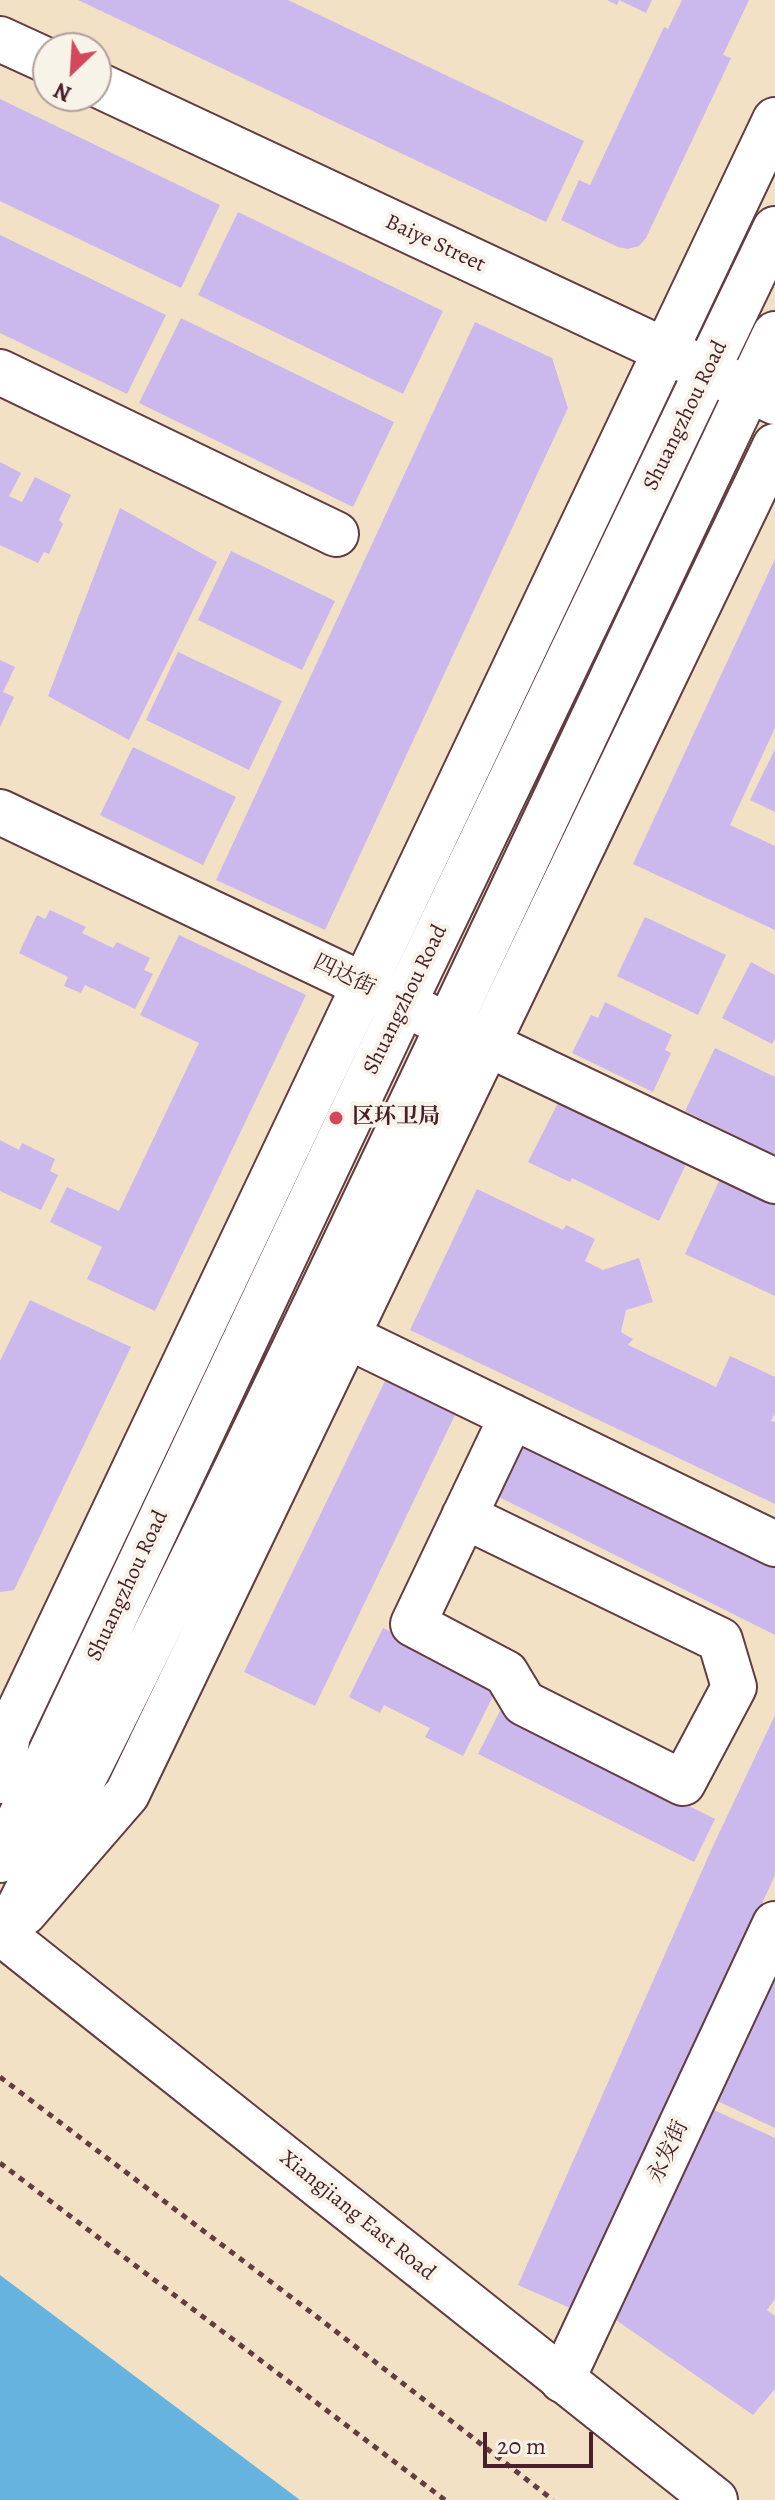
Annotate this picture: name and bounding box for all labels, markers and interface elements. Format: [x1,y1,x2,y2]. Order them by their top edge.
north arrow [32,32,112,112]
text: N [49,75,76,109]
street label: Baiye Street [381,209,489,279]
street label: Shuangzhou Road [638,337,734,495]
street label: Shuangzhou Road [358,921,454,1079]
street label: 四达街 [309,950,379,1002]
place label: 区环卫局 [352,1105,440,1131]
marker: 区环卫局 [327,1109,345,1127]
street label: Shuangzhou Road [82,1506,174,1666]
street label: 永发街 [643,2117,695,2187]
street label: Xiangjiang East Road [274,2145,440,2287]
scale bar [487,2416,597,2466]
text: 20 m [497,2430,546,2462]

